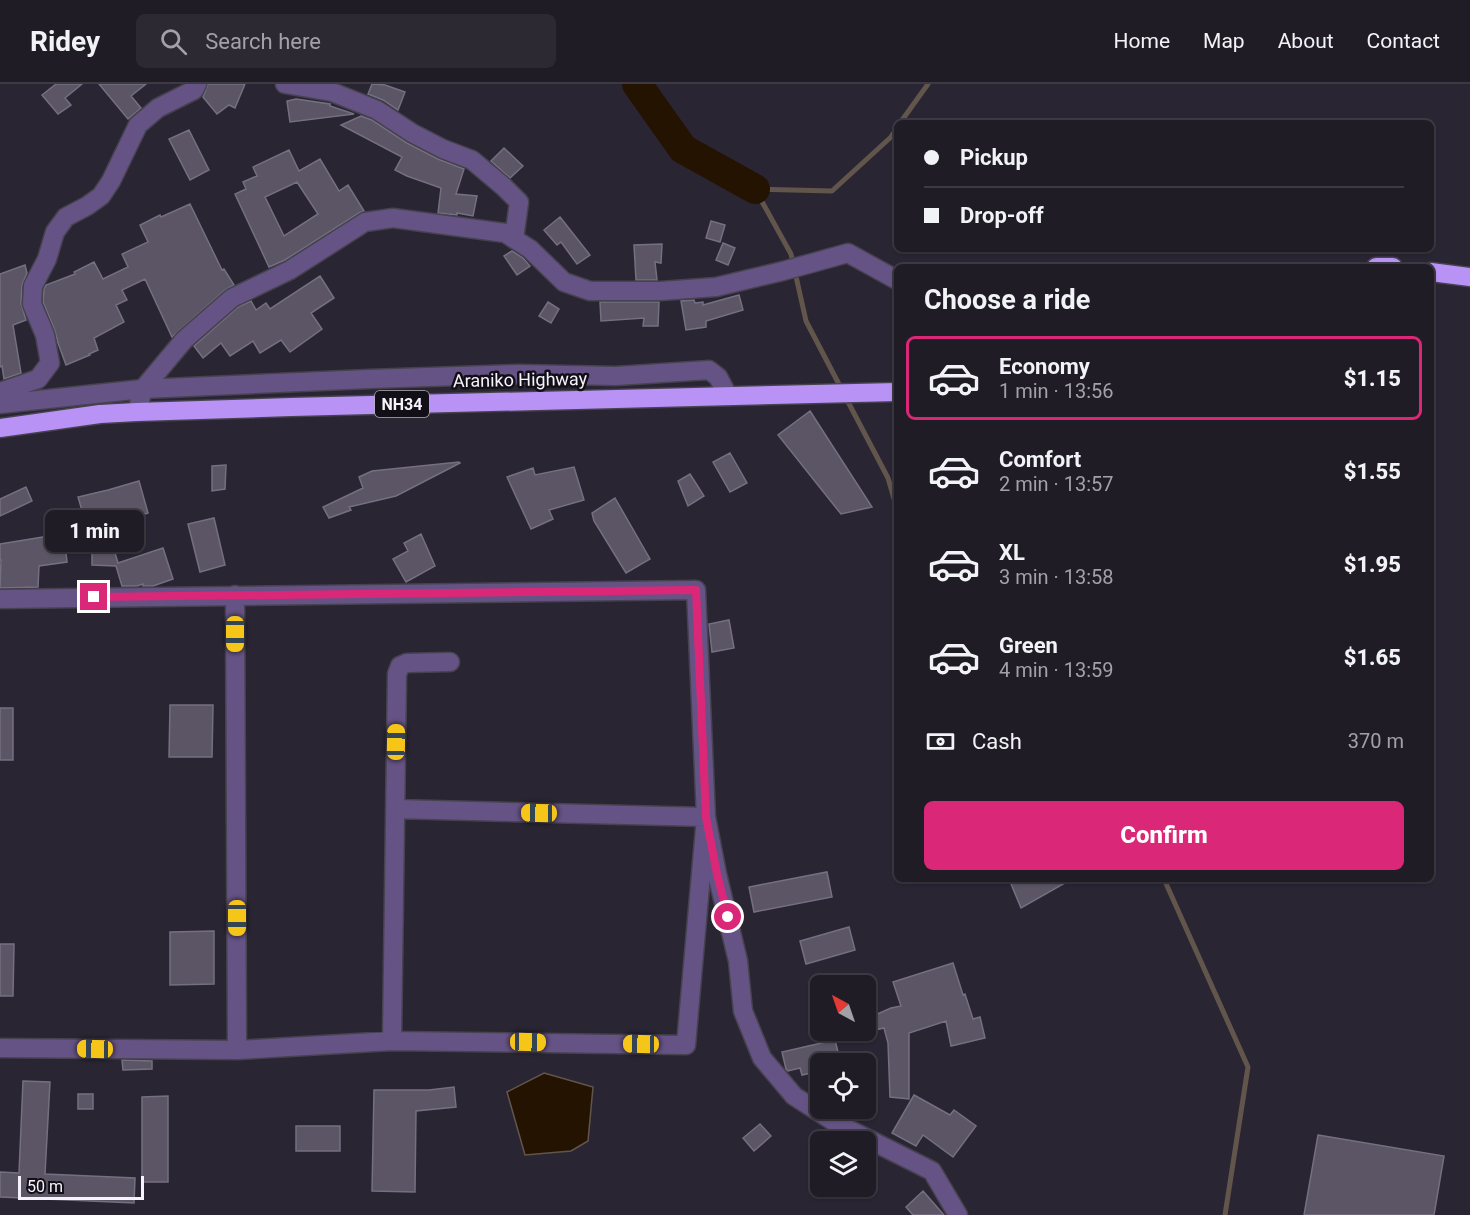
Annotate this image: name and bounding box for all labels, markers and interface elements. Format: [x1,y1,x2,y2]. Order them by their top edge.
search box [136,14,556,68]
text: Ridey [30,25,100,58]
icon: search [157,25,190,58]
text: Search here [205,29,321,54]
text: Home [1114,29,1170,53]
text: Map [1203,29,1245,53]
text: About [1278,29,1334,53]
text: Contact [1367,29,1440,53]
text: Pickup [960,145,1028,170]
text: Drop-off [960,203,1044,228]
text: Choose a ride [924,284,1090,316]
icon: car [927,351,981,405]
text: Economy [999,354,1090,379]
text: $1.15 [1344,366,1401,391]
street label: Araniko Highway [453,368,588,391]
text: 1 min · 13:56 [999,379,1114,403]
road number: NH34 [375,391,429,417]
icon: car [927,444,981,498]
text: Comfort [999,447,1081,472]
text: $1.55 [1344,459,1401,484]
text: 2 min · 13:57 [999,472,1114,496]
callout: 1 min [44,510,144,552]
text: 1 min [69,519,120,543]
icon: car [927,537,981,591]
text: XL [999,540,1025,565]
text: $1.95 [1344,552,1401,577]
text: 3 min · 13:58 [999,565,1114,589]
route end [80,583,107,610]
car [226,616,244,652]
icon: car [927,630,981,684]
text: Green [999,633,1058,658]
text: $1.65 [1344,645,1401,670]
text: 4 min · 13:59 [999,658,1114,682]
car [387,724,405,760]
icon: cash [924,725,957,758]
text: Cash [972,729,1022,754]
text: 370 m [1348,729,1404,753]
button: Confirm [924,801,1404,870]
car [521,804,557,822]
car [228,900,246,936]
route start [714,903,741,930]
north arrow [810,975,876,1041]
map controls [810,975,876,1197]
car [510,1033,546,1051]
car [623,1035,659,1053]
car [77,1040,113,1058]
button: locate [810,1053,876,1119]
button: layers [810,1131,876,1197]
scale bar [18,1173,144,1200]
text: 50 m [27,1177,63,1196]

